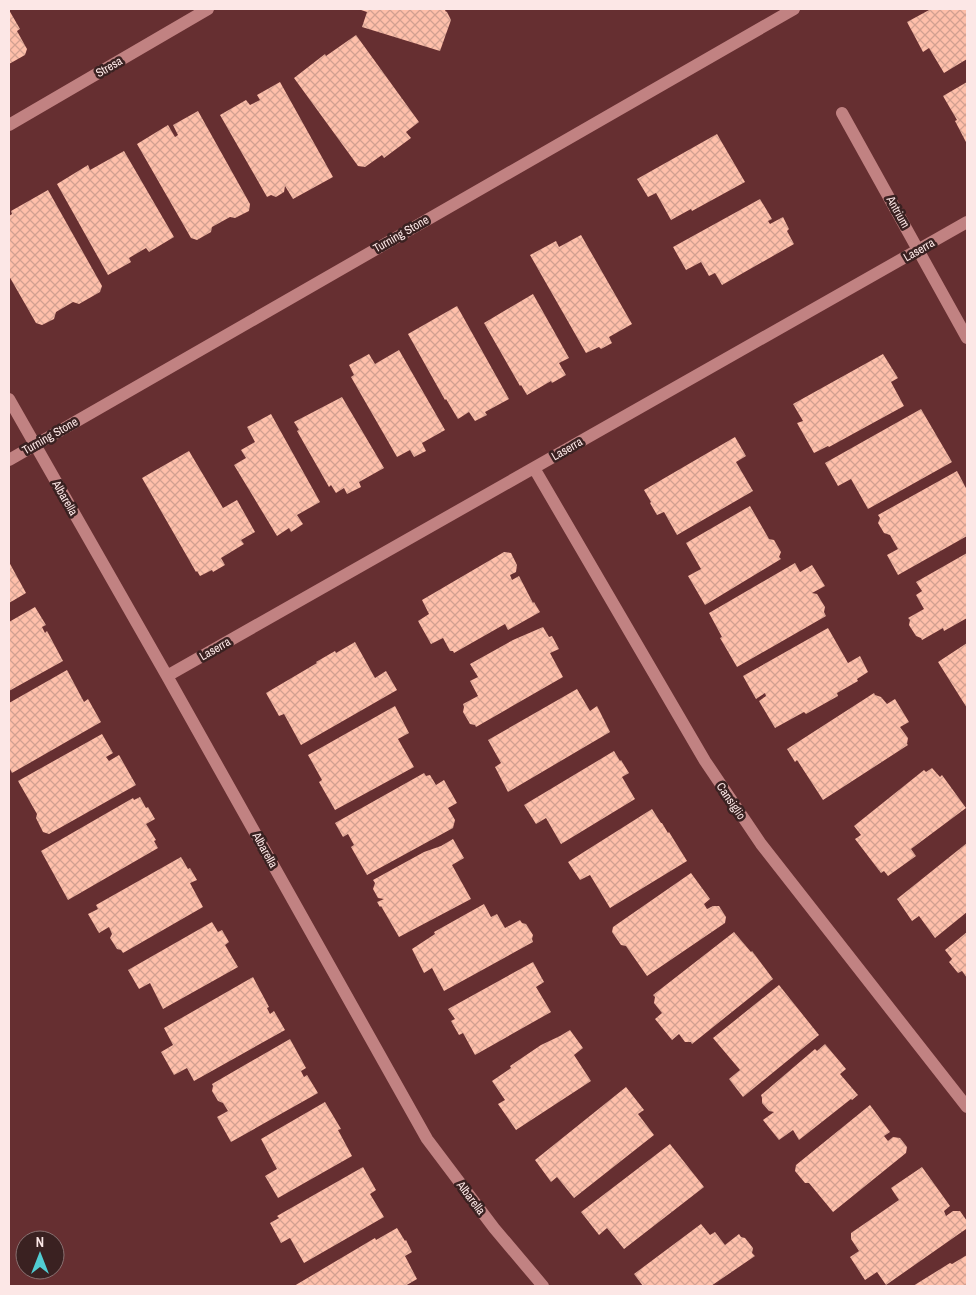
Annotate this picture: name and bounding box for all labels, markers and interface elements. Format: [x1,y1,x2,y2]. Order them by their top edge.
street label: Stresa [93,53,126,81]
street label: Antrium [882,192,913,231]
street label: Turning Stone [370,212,432,256]
street label: Laserra [901,234,938,265]
street label: Turning Stone [19,414,81,458]
street label: Laserra [549,433,586,464]
street label: Albarella [48,477,82,519]
street label: Laserra [197,633,234,664]
street label: Cansiglio [713,779,749,823]
street label: Albarella [248,829,282,871]
street label: Albarella [452,1177,489,1219]
north arrow [15,1230,65,1280]
text: N [36,1233,44,1251]

